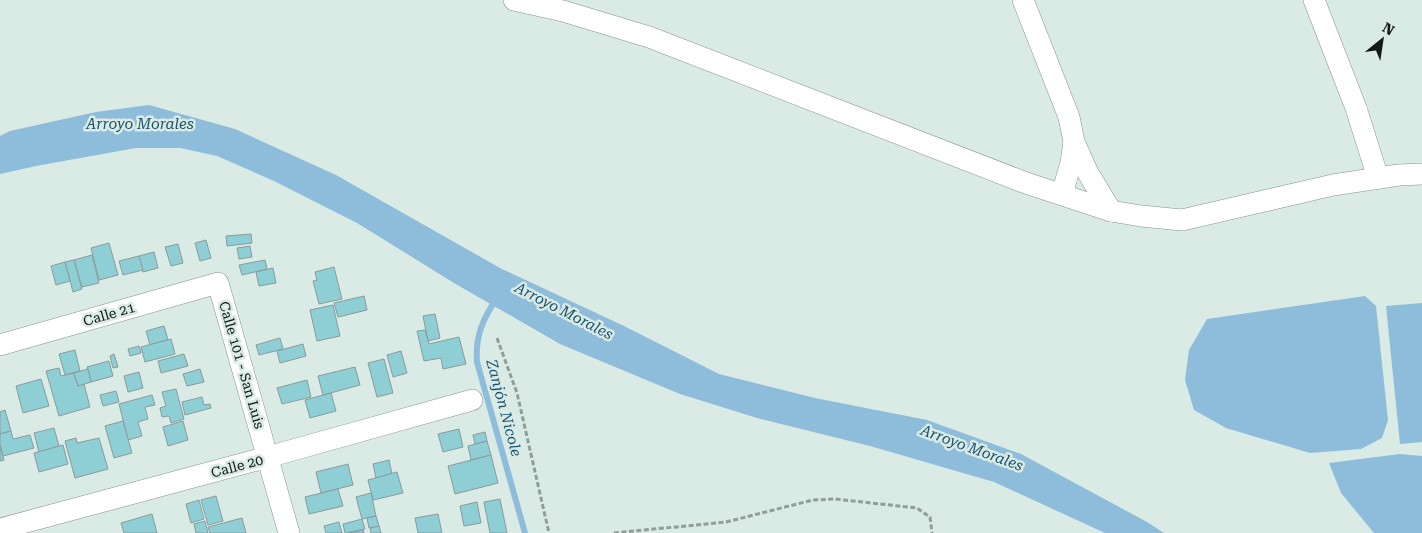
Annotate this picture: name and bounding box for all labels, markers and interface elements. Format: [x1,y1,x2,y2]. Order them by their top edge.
north arrow [1357,15,1407,65]
text: N [1380,19,1397,38]
water label: Arroyo Morales [85,115,194,133]
water label: Arroyo Morales [511,278,616,343]
street label: Calle 21 [81,299,137,329]
street label: Calle 101 - San Luis [216,299,268,431]
water label: Zanjón Nicole [482,357,526,459]
water label: Arroyo Morales [917,421,1026,475]
street label: Calle 20 [209,451,265,481]

